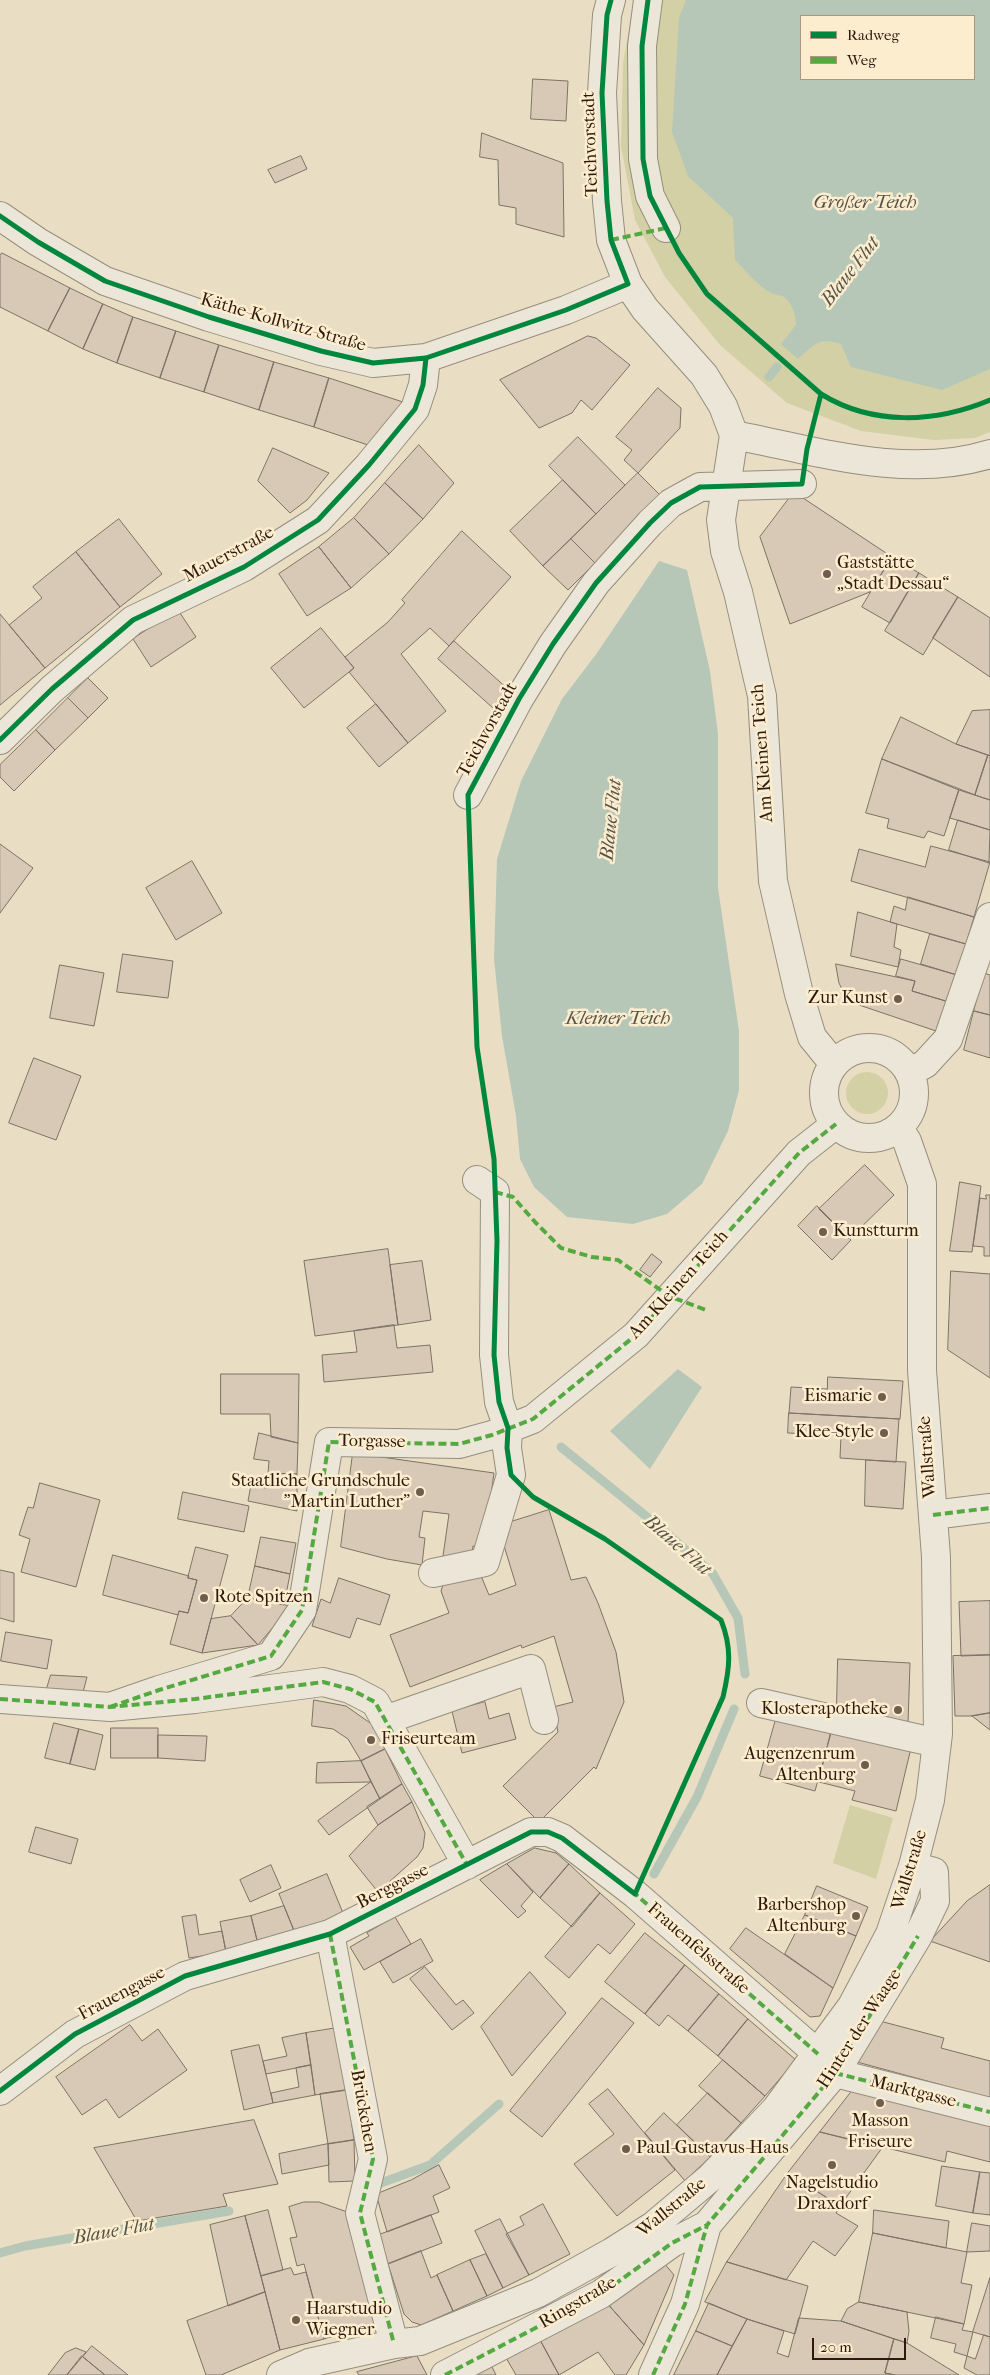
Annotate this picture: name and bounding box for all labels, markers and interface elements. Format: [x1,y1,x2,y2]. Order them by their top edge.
legend [800,15,975,80]
text: Radweg [847,26,899,44]
text: Weg [847,51,876,69]
street label: Teichvorstadt [578,91,604,197]
water label: Großer Teich [814,192,916,214]
water label: Blaue Flut [817,233,885,311]
street label: Käthe-Kollwitz-Straße [198,289,368,357]
street label: Mauerstraße [180,522,278,588]
place label: Gaststätte „Stadt Dessau“ [837,553,949,596]
marker: Gaststätte „Stadt Dessau“ [821,568,833,580]
street label: Teichvorstadt [453,679,523,781]
street label: Am Kleinen Teich [747,683,779,823]
water label: Blaue Flut [596,778,628,862]
place label: Zur Kunst [808,988,888,1010]
marker: Zur Kunst [892,993,904,1005]
water label: Kleiner Teich [566,1008,670,1030]
place label: Kunstturm [833,1221,919,1243]
street label: Am Kleinen Teich [624,1226,734,1344]
marker: Kunstturm [817,1226,829,1238]
place label: Eismarie [804,1386,872,1408]
marker: Eismarie [876,1391,888,1403]
street label: Wallstraße [914,1415,942,1499]
place label: Klee-Style [795,1422,874,1444]
marker: Klee-Style [878,1427,890,1439]
street label: Torgasse [338,1431,406,1453]
place label: Staatliche Grundschule "Martin Luther" [231,1471,410,1514]
marker: Staatliche Grundschule "Martin Luther" [414,1486,426,1498]
water label: Blaue Flut [639,1511,715,1581]
place label: Rote Spitzen [214,1587,313,1609]
marker: Rote Spitzen [198,1592,210,1604]
place label: Klosterapotheke [761,1699,888,1721]
marker: Klosterapotheke [892,1704,904,1716]
place label: Friseurteam [381,1729,476,1751]
marker: Friseurteam [365,1734,377,1746]
place label: Augenzenrum Altenburg [744,1744,855,1786]
marker: Augenzenrum Altenburg [859,1759,871,1771]
street label: Wallstraße [888,1827,932,1913]
street label: Berggasse [353,1860,433,1914]
place label: Barbershop Altenburg [757,1895,846,1938]
street label: Frauenfelsstraße [642,1899,754,1999]
marker: Barbershop Altenburg [850,1910,862,1922]
street label: Frauengasse [75,1962,169,2026]
street label: Hinter der Waage [813,1965,907,2093]
street label: Brückchen [345,2068,381,2154]
street label: Marktgasse [868,2071,958,2113]
marker: Masson Friseure [874,2097,886,2109]
place label: Masson Friseure [848,2111,912,2154]
place label: Paul-Gustavus-Haus [636,2138,789,2160]
marker: Paul-Gustavus-Haus [620,2143,632,2155]
marker: Nagelstudio Draxdorf [826,2159,838,2171]
place label: Nagelstudio Draxdorf [786,2173,878,2216]
street label: Wallstraße [633,2174,711,2242]
water label: Blaue Flut [72,2214,156,2250]
street label: Ringstraße [535,2272,621,2334]
place label: Haarstudio Wiegner [306,2299,392,2342]
marker: Haarstudio Wiegner [290,2314,302,2326]
scale bar [815,2328,909,2360]
text: 20 m [820,2338,852,2356]

